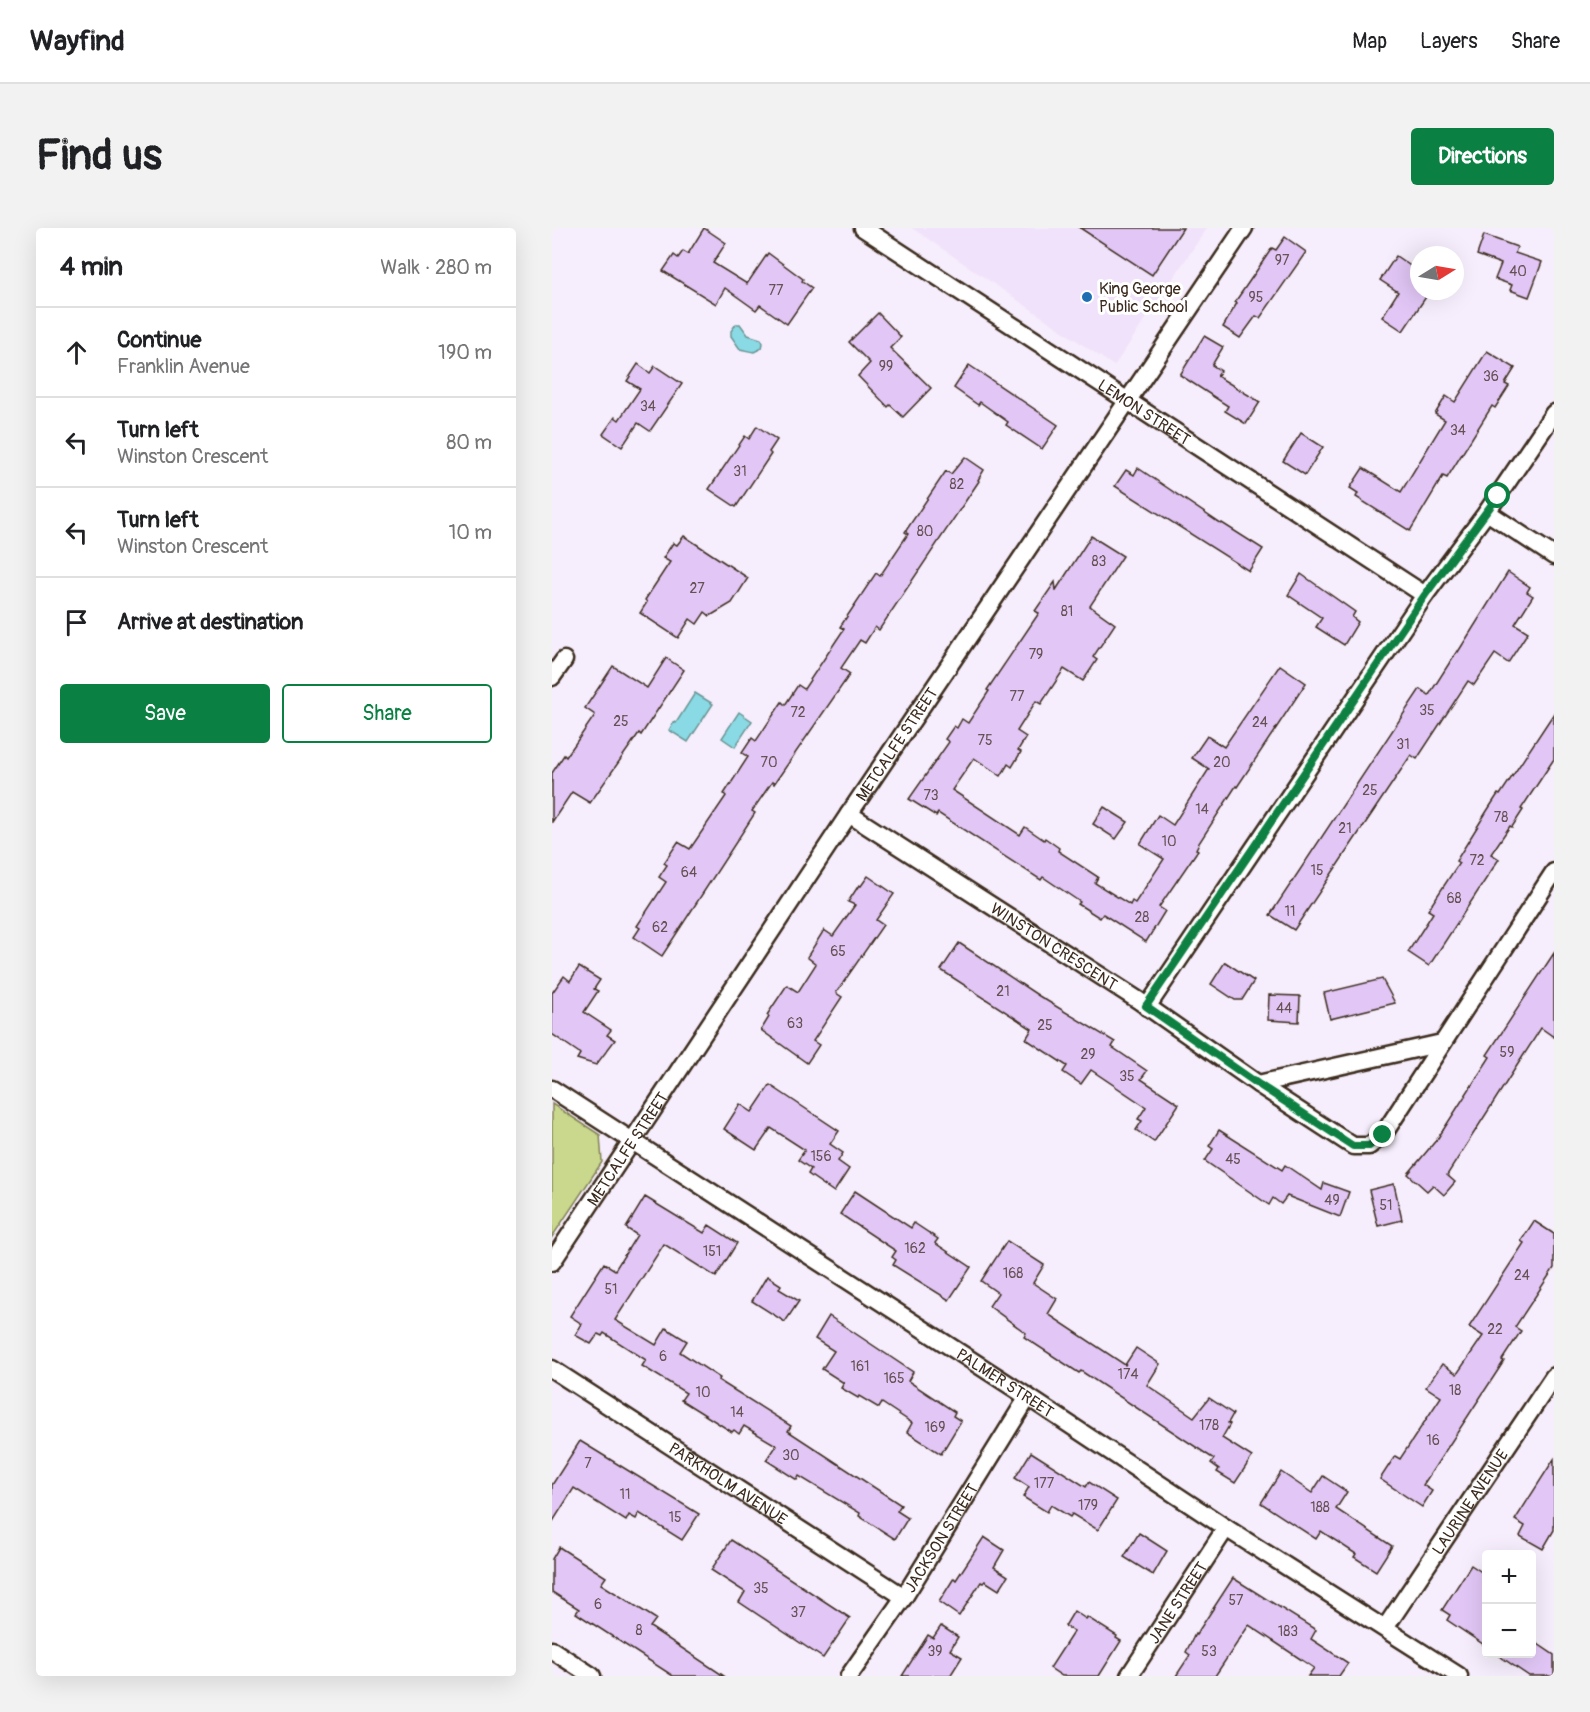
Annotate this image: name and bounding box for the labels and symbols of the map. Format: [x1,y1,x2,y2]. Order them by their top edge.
north arrow [1410,246,1464,300]
house number: 97 [1275,252,1290,269]
house number: 40 [1509,263,1527,280]
place label: King George Public School [1099,279,1188,317]
house number: 77 [769,282,784,299]
house number: 95 [1249,289,1263,306]
marker: King George Public School [1080,290,1094,304]
house number: 99 [879,358,893,375]
house number: 36 [1483,368,1499,385]
street label: LEMON STREET [1094,375,1194,450]
house number: 34 [640,398,656,415]
house number: 34 [1450,422,1466,439]
house number: 31 [733,463,747,480]
house number: 82 [950,476,965,493]
route start [1484,482,1510,508]
house number: 80 [917,523,933,540]
house number: 83 [1092,553,1107,570]
house number: 27 [689,580,705,597]
house number: 81 [1061,603,1073,620]
house number: 79 [1029,646,1043,663]
street label: METCALFE STREET [852,684,942,805]
house number: 77 [1010,688,1025,705]
house number: 35 [1419,702,1435,719]
house number: 72 [790,704,806,721]
house number: 25 [613,713,629,730]
house number: 24 [1252,714,1268,731]
house number: 75 [978,732,993,749]
house number: 31 [1396,736,1410,753]
house number: 70 [761,754,777,771]
house number: 20 [1213,754,1231,771]
house number: 25 [1362,782,1378,799]
house number: 73 [923,787,939,804]
house number: 14 [1195,801,1209,818]
house number: 78 [1494,809,1508,826]
house number: 21 [1338,820,1352,837]
house number: 10 [1161,833,1177,850]
house number: 72 [1469,852,1485,869]
house number: 15 [1310,862,1324,879]
house number: 64 [681,864,697,881]
house number: 68 [1446,890,1462,907]
street label: WINSTON CRESCENT [987,899,1121,995]
house number: 11 [1285,903,1295,920]
house number: 28 [1135,909,1149,926]
house number: 62 [652,919,668,936]
house number: 65 [830,943,846,960]
house number: 21 [996,983,1010,1000]
house number: 44 [1276,1000,1292,1017]
house number: 63 [787,1015,803,1032]
house number: 25 [1037,1017,1053,1034]
house number: 59 [1500,1044,1514,1061]
house number: 29 [1080,1046,1096,1063]
house number: 35 [1119,1068,1135,1085]
street label: METCALFE STREET [583,1088,673,1210]
route end [1369,1121,1395,1147]
house number: 156 [810,1148,832,1165]
house number: 45 [1225,1151,1241,1168]
house number: 49 [1324,1192,1340,1209]
house number: 51 [1379,1197,1393,1214]
house number: 162 [904,1240,926,1257]
house number: 151 [703,1243,721,1260]
house number: 168 [1003,1265,1023,1282]
house number: 24 [1514,1267,1530,1284]
house number: 51 [604,1281,618,1298]
house number: 22 [1487,1321,1503,1338]
street label: PALMER STREET [952,1344,1057,1422]
house number: 6 [659,1348,667,1365]
house number: 161 [850,1358,870,1375]
house number: 174 [1118,1366,1139,1383]
house number: 165 [883,1370,905,1387]
house number: 18 [1449,1382,1461,1399]
house number: 10 [695,1384,711,1401]
house number: 14 [730,1404,744,1421]
house number: 178 [1199,1417,1219,1434]
house number: 169 [925,1419,945,1436]
house number: 16 [1426,1432,1440,1449]
street label: PARKHOLM AVENUE [665,1438,791,1530]
street label: LAURINE AVENUE [1428,1446,1513,1559]
house number: 30 [782,1447,800,1464]
house number: 7 [584,1455,592,1472]
house number: 177 [1034,1475,1055,1492]
street label: JACKSON STREET [900,1480,983,1596]
house number: 11 [620,1486,630,1503]
house number: 179 [1078,1497,1098,1514]
house number: 188 [1310,1499,1330,1516]
house number: 15 [668,1509,682,1526]
street label: JANE STREET [1144,1558,1212,1648]
house number: 35 [753,1580,769,1597]
house number: 57 [1229,1592,1244,1609]
house number: 6 [594,1596,602,1613]
house number: 37 [790,1604,806,1621]
house number: 8 [635,1622,643,1639]
house number: 183 [1278,1623,1298,1640]
house number: 39 [927,1643,943,1660]
house number: 53 [1201,1643,1217,1660]

